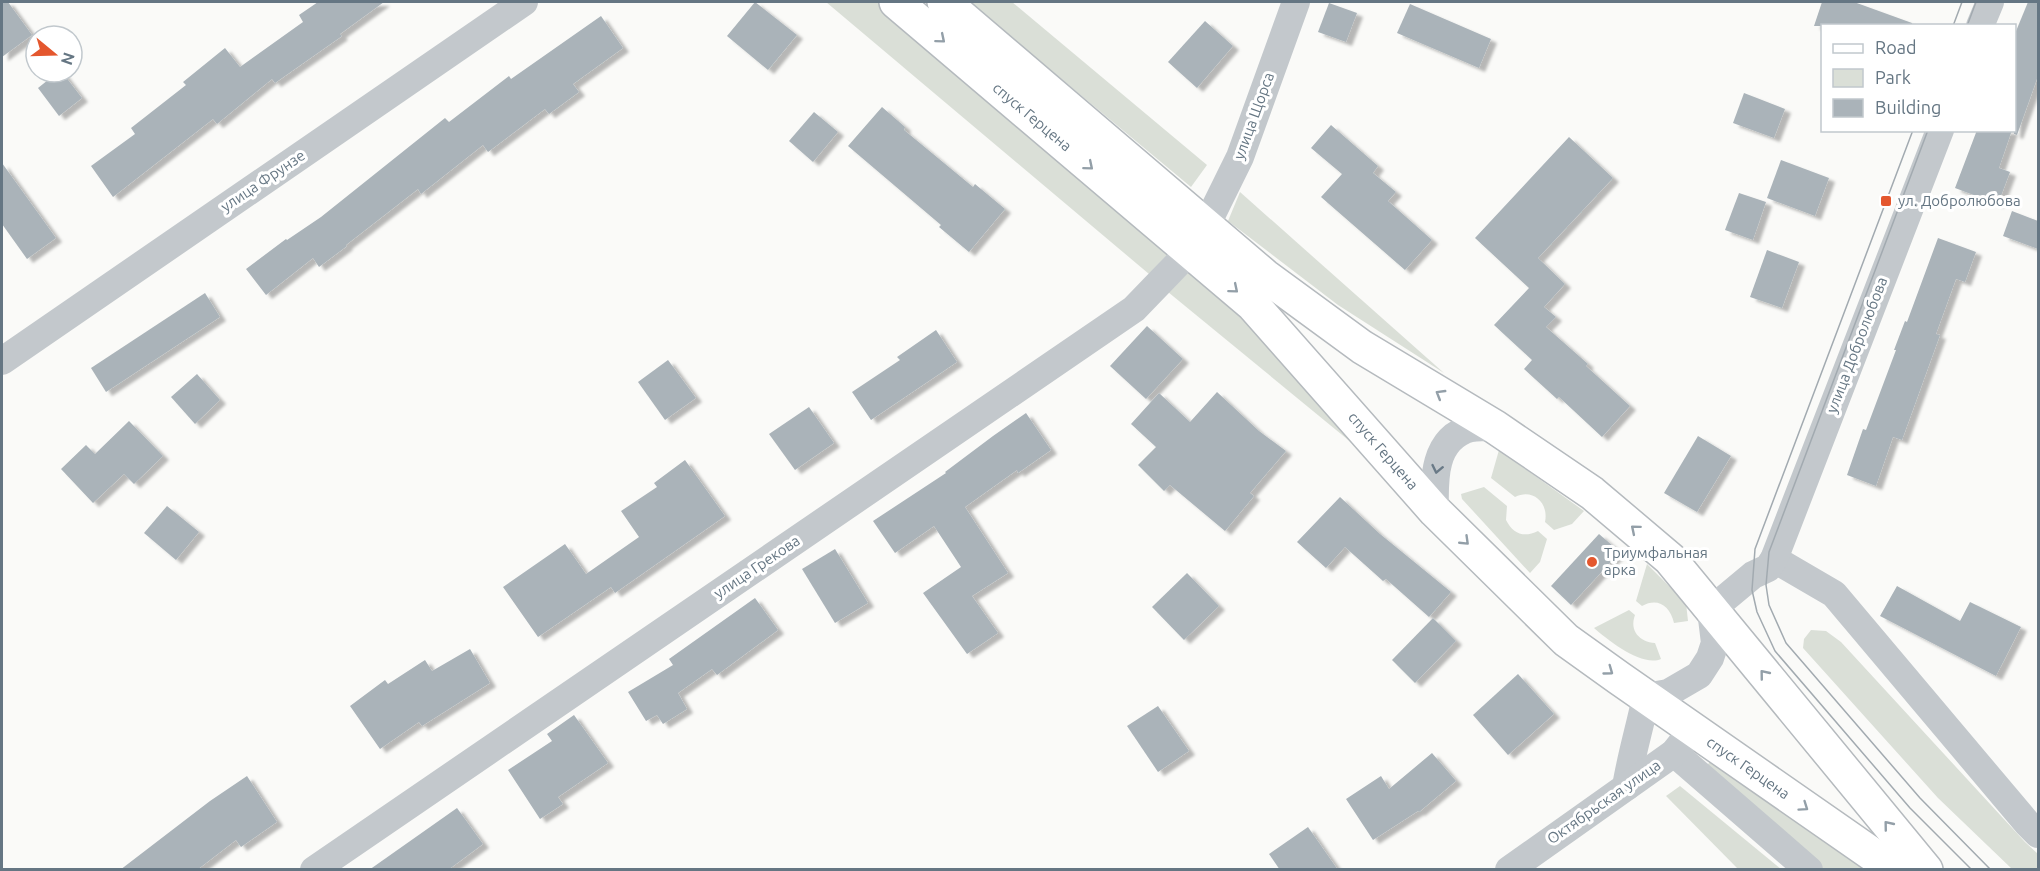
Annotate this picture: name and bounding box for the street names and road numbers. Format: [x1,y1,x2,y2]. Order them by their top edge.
street label: улица Щорса [1230,70,1277,162]
street label: спуск Герцена [990,79,1075,154]
street label: улица Фрунзе [217,146,308,215]
street label: улица Добролюбова [1823,274,1890,415]
street label: спуск Герцена [1345,408,1422,493]
street label: улица Грекова [711,532,803,602]
street label: спуск Герцена [1703,733,1793,803]
street label: Октябрьская улица [1544,756,1664,847]

